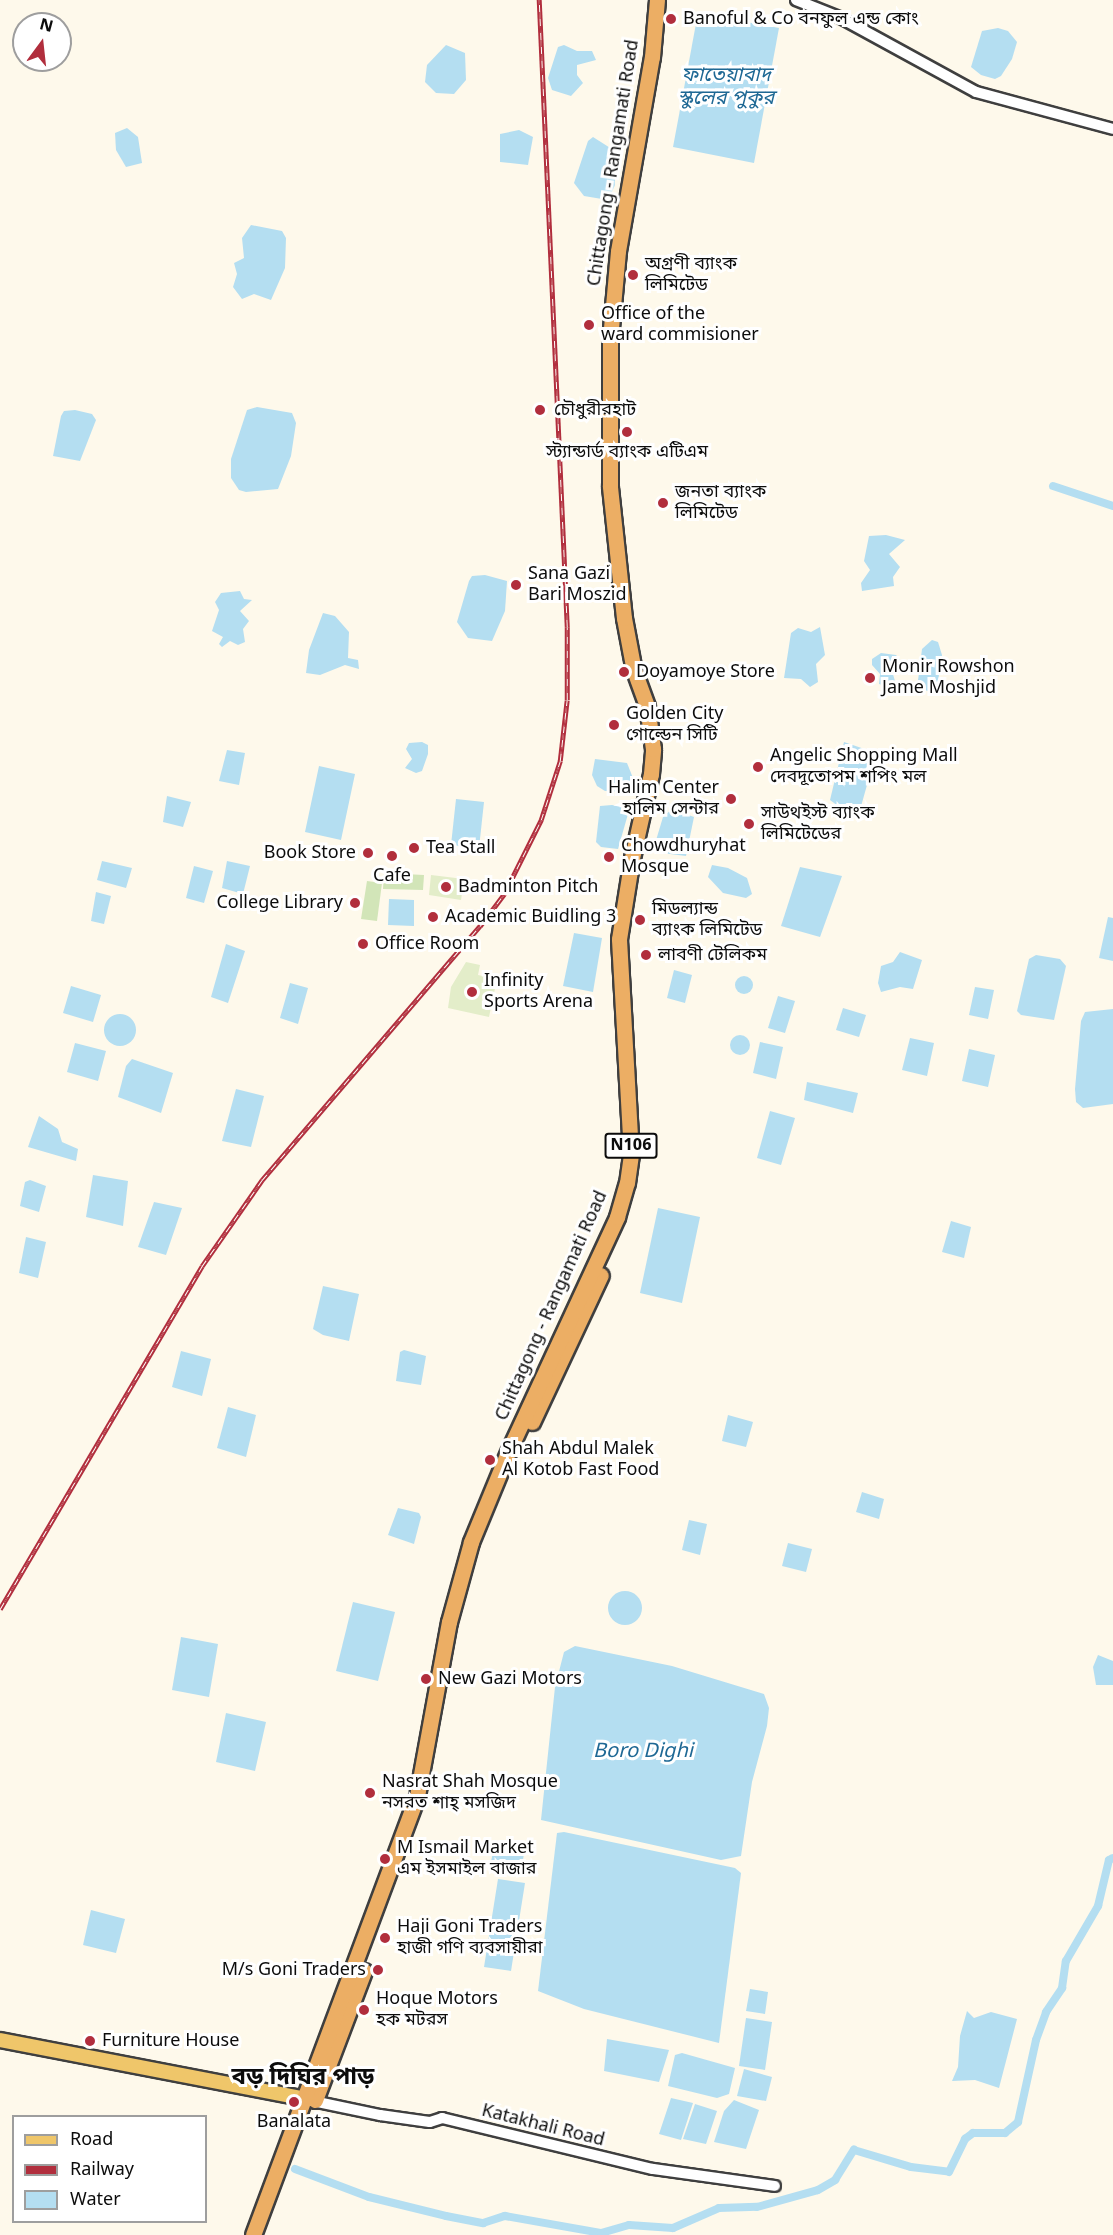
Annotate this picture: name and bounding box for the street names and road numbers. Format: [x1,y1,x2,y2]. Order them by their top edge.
street label: Chittagong - Rangamati Road [584,38,644,288]
road number: N106 [604,1133,658,1159]
street label: Chittagong - Rangamati Road [491,1188,613,1424]
street label: Katakhali Road [479,2100,607,2152]

